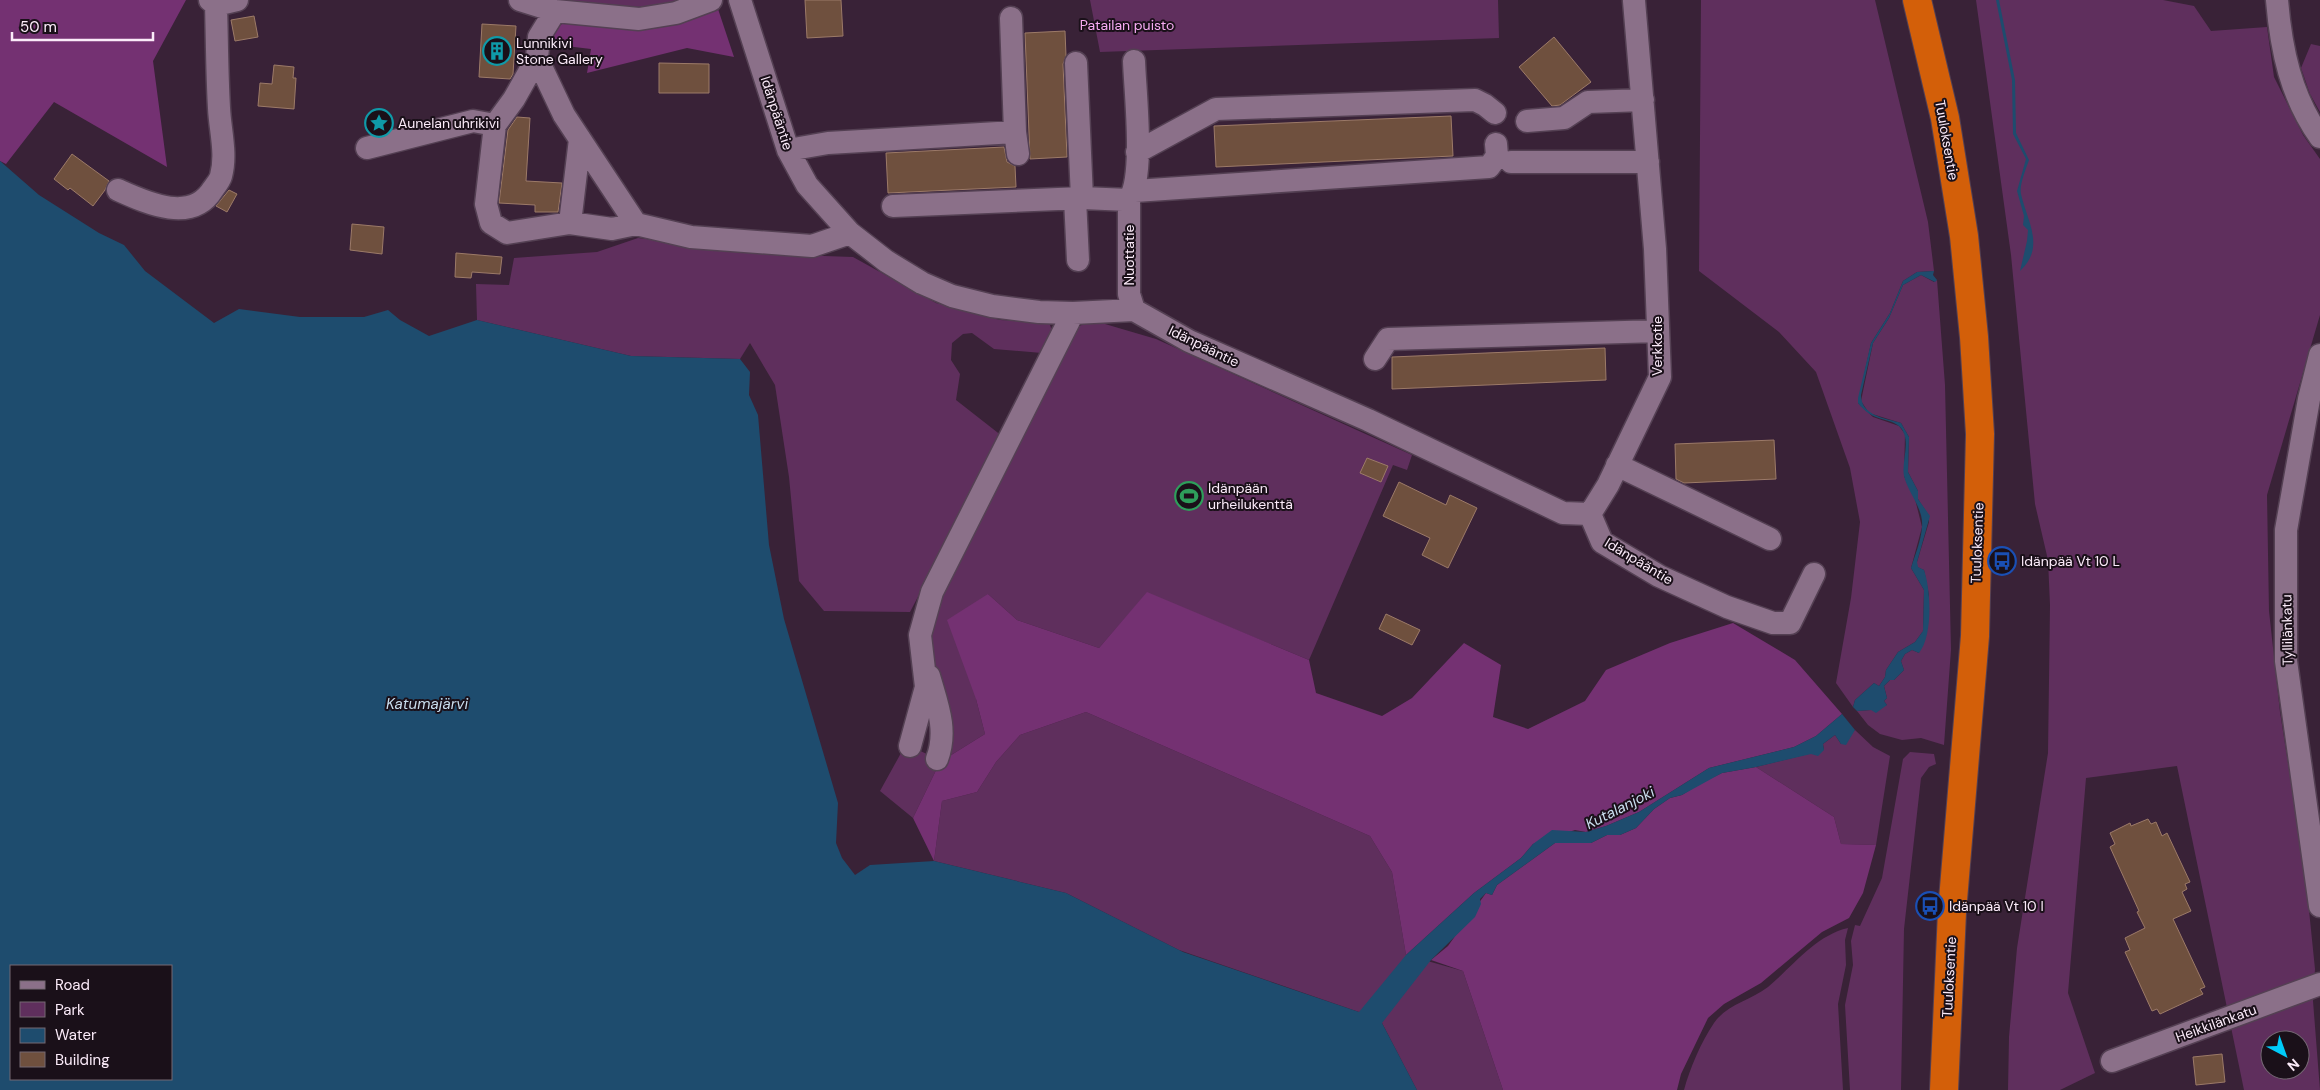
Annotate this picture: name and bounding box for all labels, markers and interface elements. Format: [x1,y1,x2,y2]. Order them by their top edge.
scale bar [12,10,154,42]
park label: Patailan puisto [1080,16,1174,34]
text: 50 m [20,17,57,37]
place label: Lunnikivi Stone Gallery [516,34,603,68]
building icon: Lunnikivi Stone Gallery [482,36,512,66]
street label: Idänpääntie [757,74,797,152]
street label: Tuuloksentie [1931,99,1963,182]
place icon: Aunelan uhrikivi [364,108,394,138]
place label: Aunelan uhrikivi [398,114,499,132]
street label: Nuottatie [1120,224,1138,285]
street label: Verkkotie [1648,316,1666,376]
street label: Idänpääntie [1166,321,1242,371]
place label: Idänpään urheilukenttä [1208,479,1293,513]
sports icon: Idänpään urheilukenttä [1174,481,1204,511]
street label: Tuuloksentie [1967,502,1987,584]
street label: Idänpääntie [1602,534,1676,588]
bus stop icon: Idänpää Vt 10 L [1987,546,2017,576]
place label: Idänpää Vt 10 L [2021,552,2120,570]
street label: Tyllilänkatu [2277,594,2297,666]
water label: Katumajärvi [386,694,468,714]
water label: Kutalanjoki [1582,782,1658,834]
bus stop icon: Idänpää Vt 10 I [1915,891,1945,921]
place label: Idänpää Vt 10 I [1949,897,2044,915]
street label: Tuuloksentie [1938,936,1960,1018]
legend [10,965,172,1080]
text: Road [55,975,90,995]
text: Park [55,1000,85,1020]
street label: Heikkilänkatu [2173,1000,2259,1046]
text: Water [55,1025,97,1045]
north arrow [2260,1030,2310,1080]
text: Building [55,1050,110,1070]
text: N [2284,1055,2303,1075]

